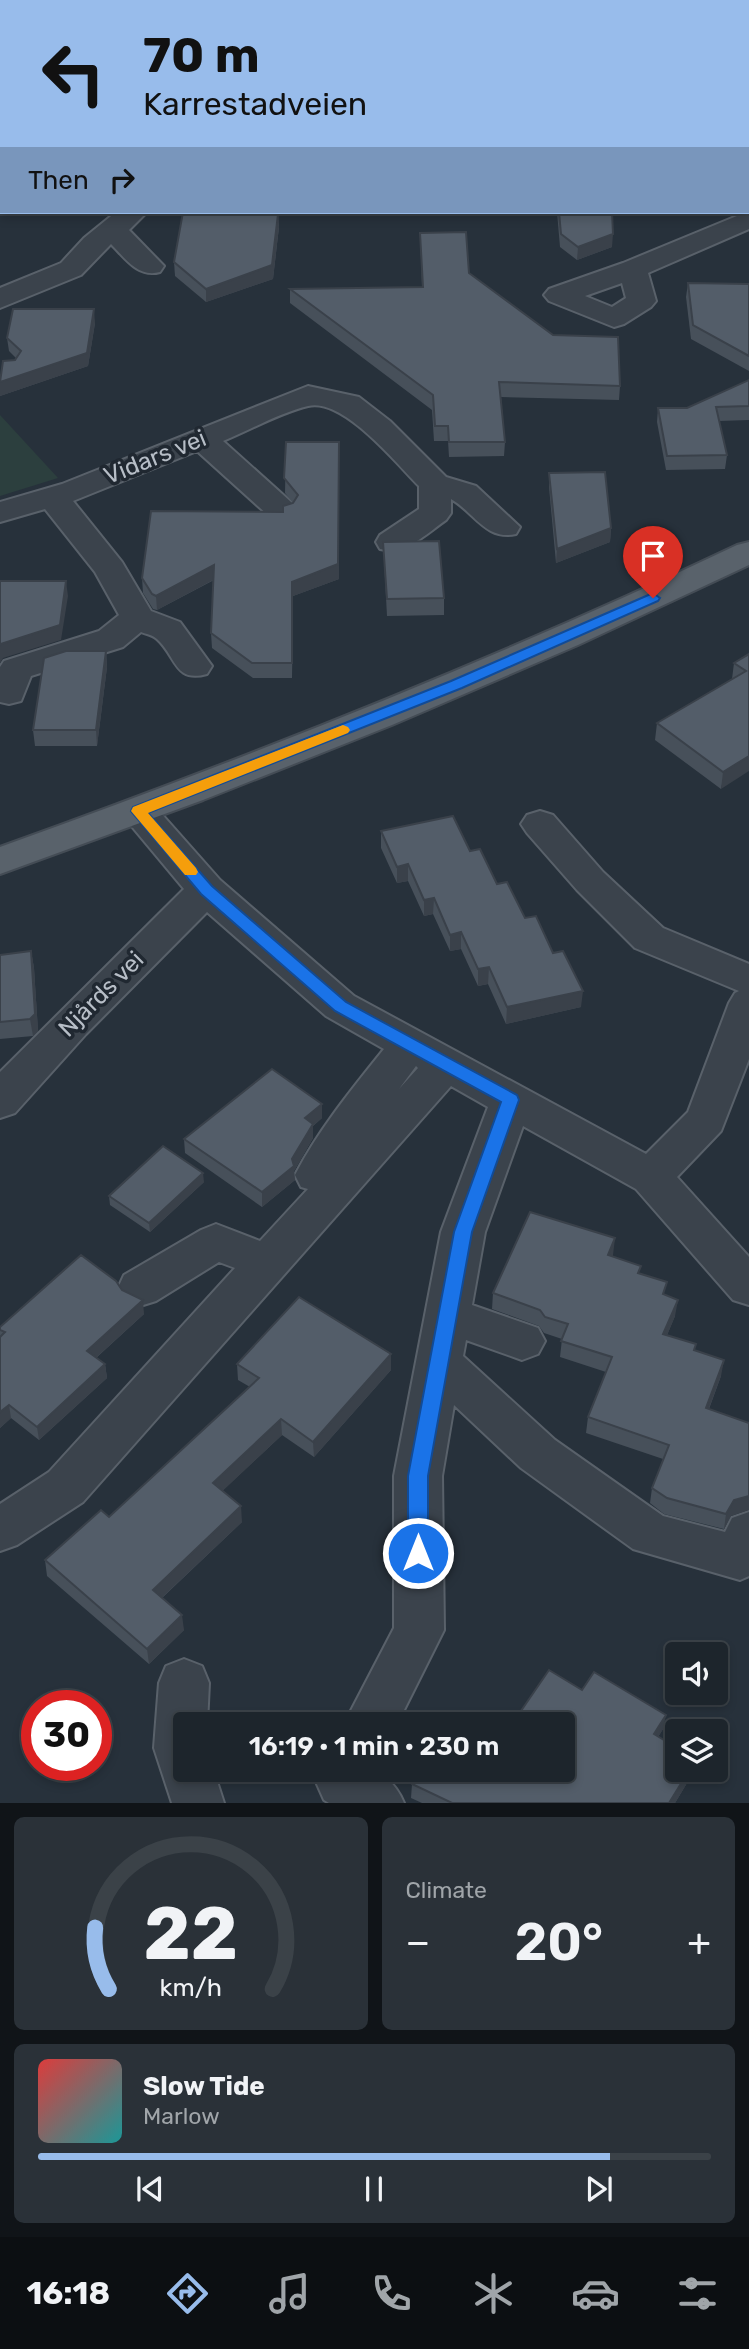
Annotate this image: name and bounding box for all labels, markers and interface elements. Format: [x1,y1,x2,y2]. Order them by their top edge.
text: 70 m [143,26,260,84]
icon: left [28,28,119,119]
text: Karrestadveien [143,85,367,123]
icon: right [103,161,141,199]
text: Then [28,165,89,196]
street label: Vidars vei [100,424,210,490]
pin [623,526,683,598]
icon: arrive [634,537,672,575]
street label: Njårds vei [53,946,149,1042]
position arrow [381,1516,455,1590]
map controls [665,1642,728,1782]
button: sound [665,1642,728,1705]
speed limit sign: 30 [21,1690,112,1781]
button: layers [665,1719,728,1782]
text: 16:19 · 1 min · 230 m [249,1731,499,1762]
text: Climate [406,1876,487,1904]
text: 22 [143,1892,238,1978]
text: 20° [514,1911,603,1973]
text: − [406,1919,430,1965]
text: + [687,1919,711,1965]
text: km/h [160,1973,222,2002]
text: Slow Tide [143,2071,265,2102]
text: Marlow [143,2102,220,2130]
icon: previous [131,2170,169,2208]
icon: pause [355,2170,393,2208]
icon: next [580,2170,618,2208]
icon: directions [163,2269,212,2318]
icon: music [265,2269,314,2318]
icon: phone [367,2269,416,2318]
icon: climate [469,2269,518,2318]
icon: car [571,2269,620,2318]
icon: filters [673,2269,722,2318]
text: 16:18 [27,2274,110,2312]

